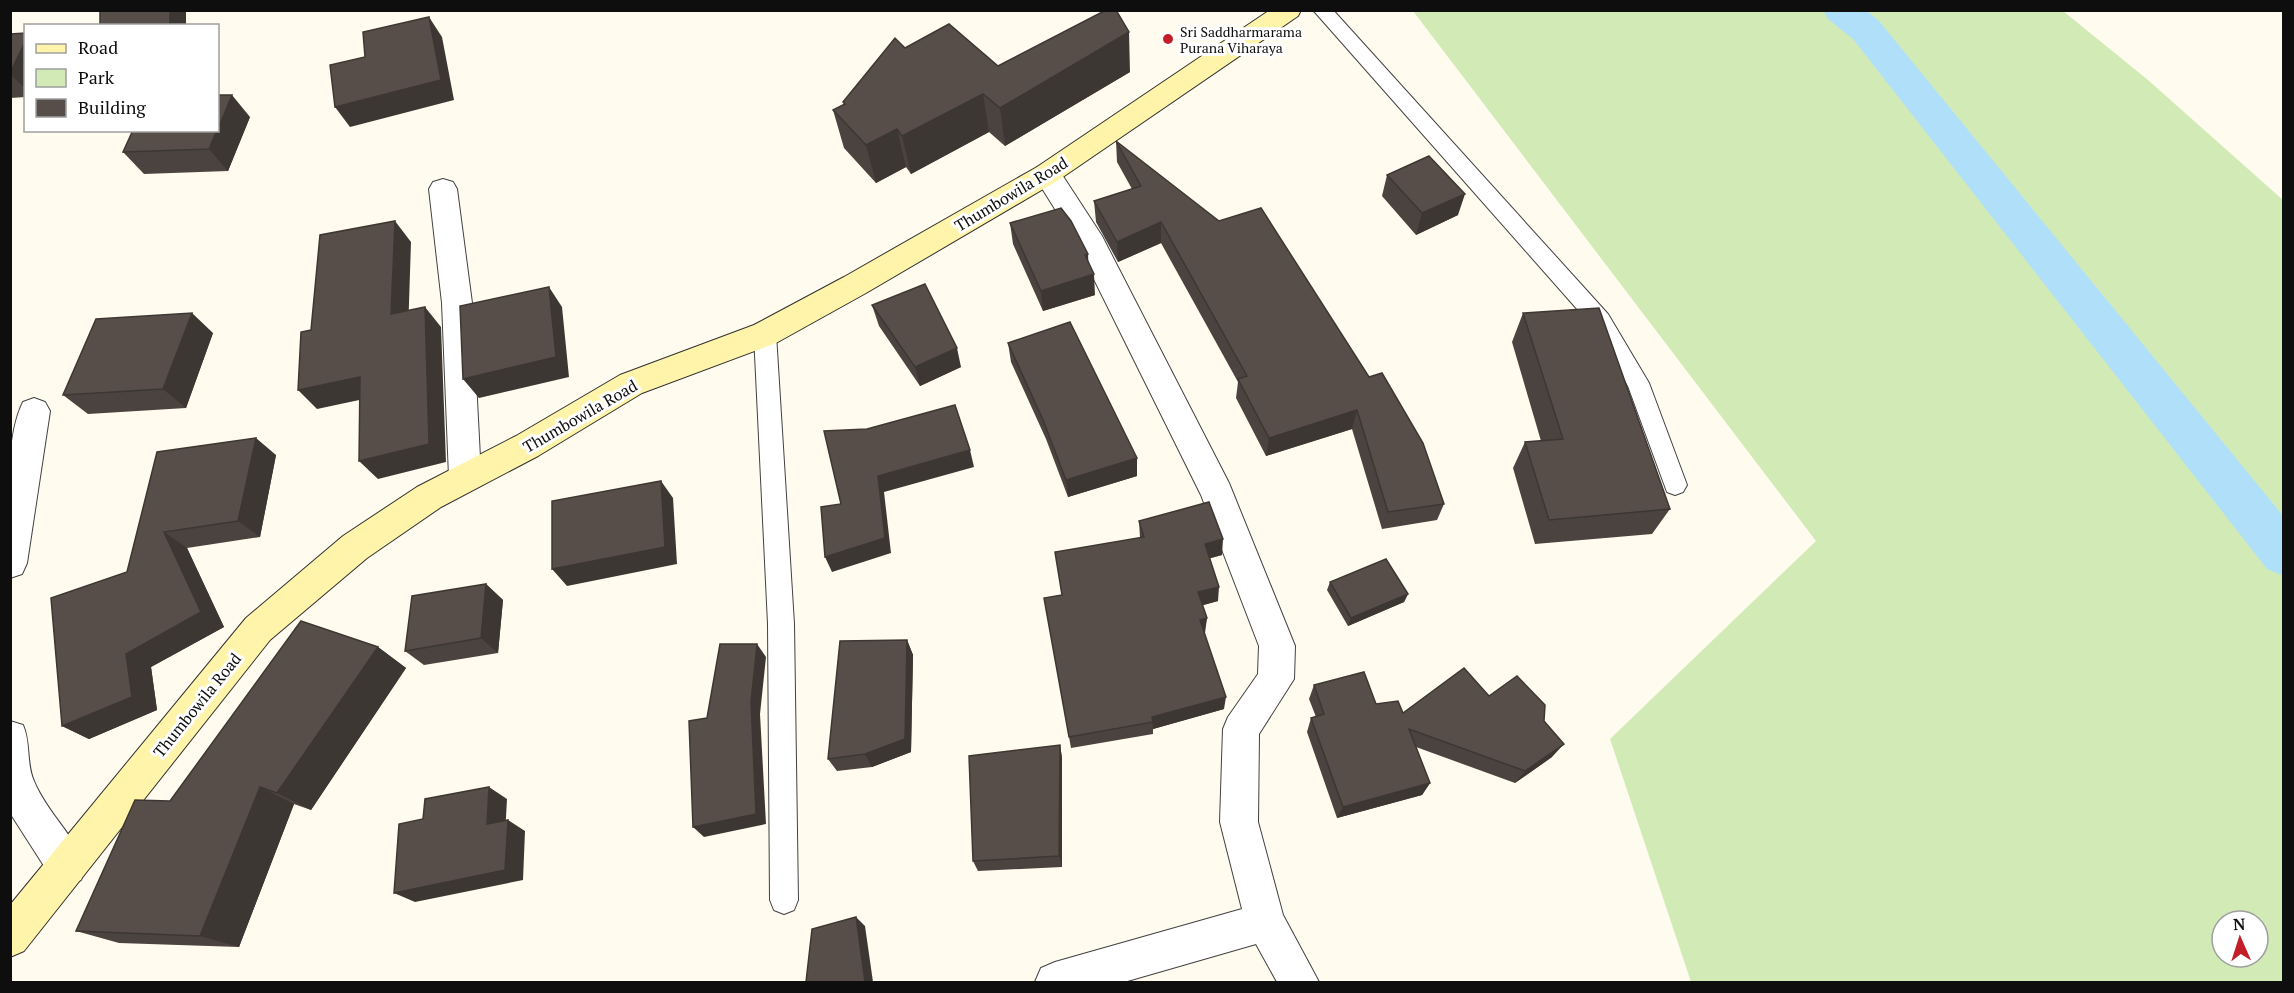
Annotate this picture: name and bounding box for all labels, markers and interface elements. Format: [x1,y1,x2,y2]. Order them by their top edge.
place label: Sri Saddharmarama Purana Viharaya [1180,22,1302,57]
legend [24,24,219,132]
marker: Sri Saddharmarama Purana Viharaya [1161,32,1175,46]
text: Road [78,35,118,59]
text: Park [78,65,115,89]
text: Building [78,95,146,119]
street label: Thumbowila Road [950,151,1072,237]
street label: Thumbowila Road [519,374,641,458]
street label: Thumbowila Road [148,648,246,762]
north arrow [2210,909,2270,969]
text: N [2233,913,2246,935]

